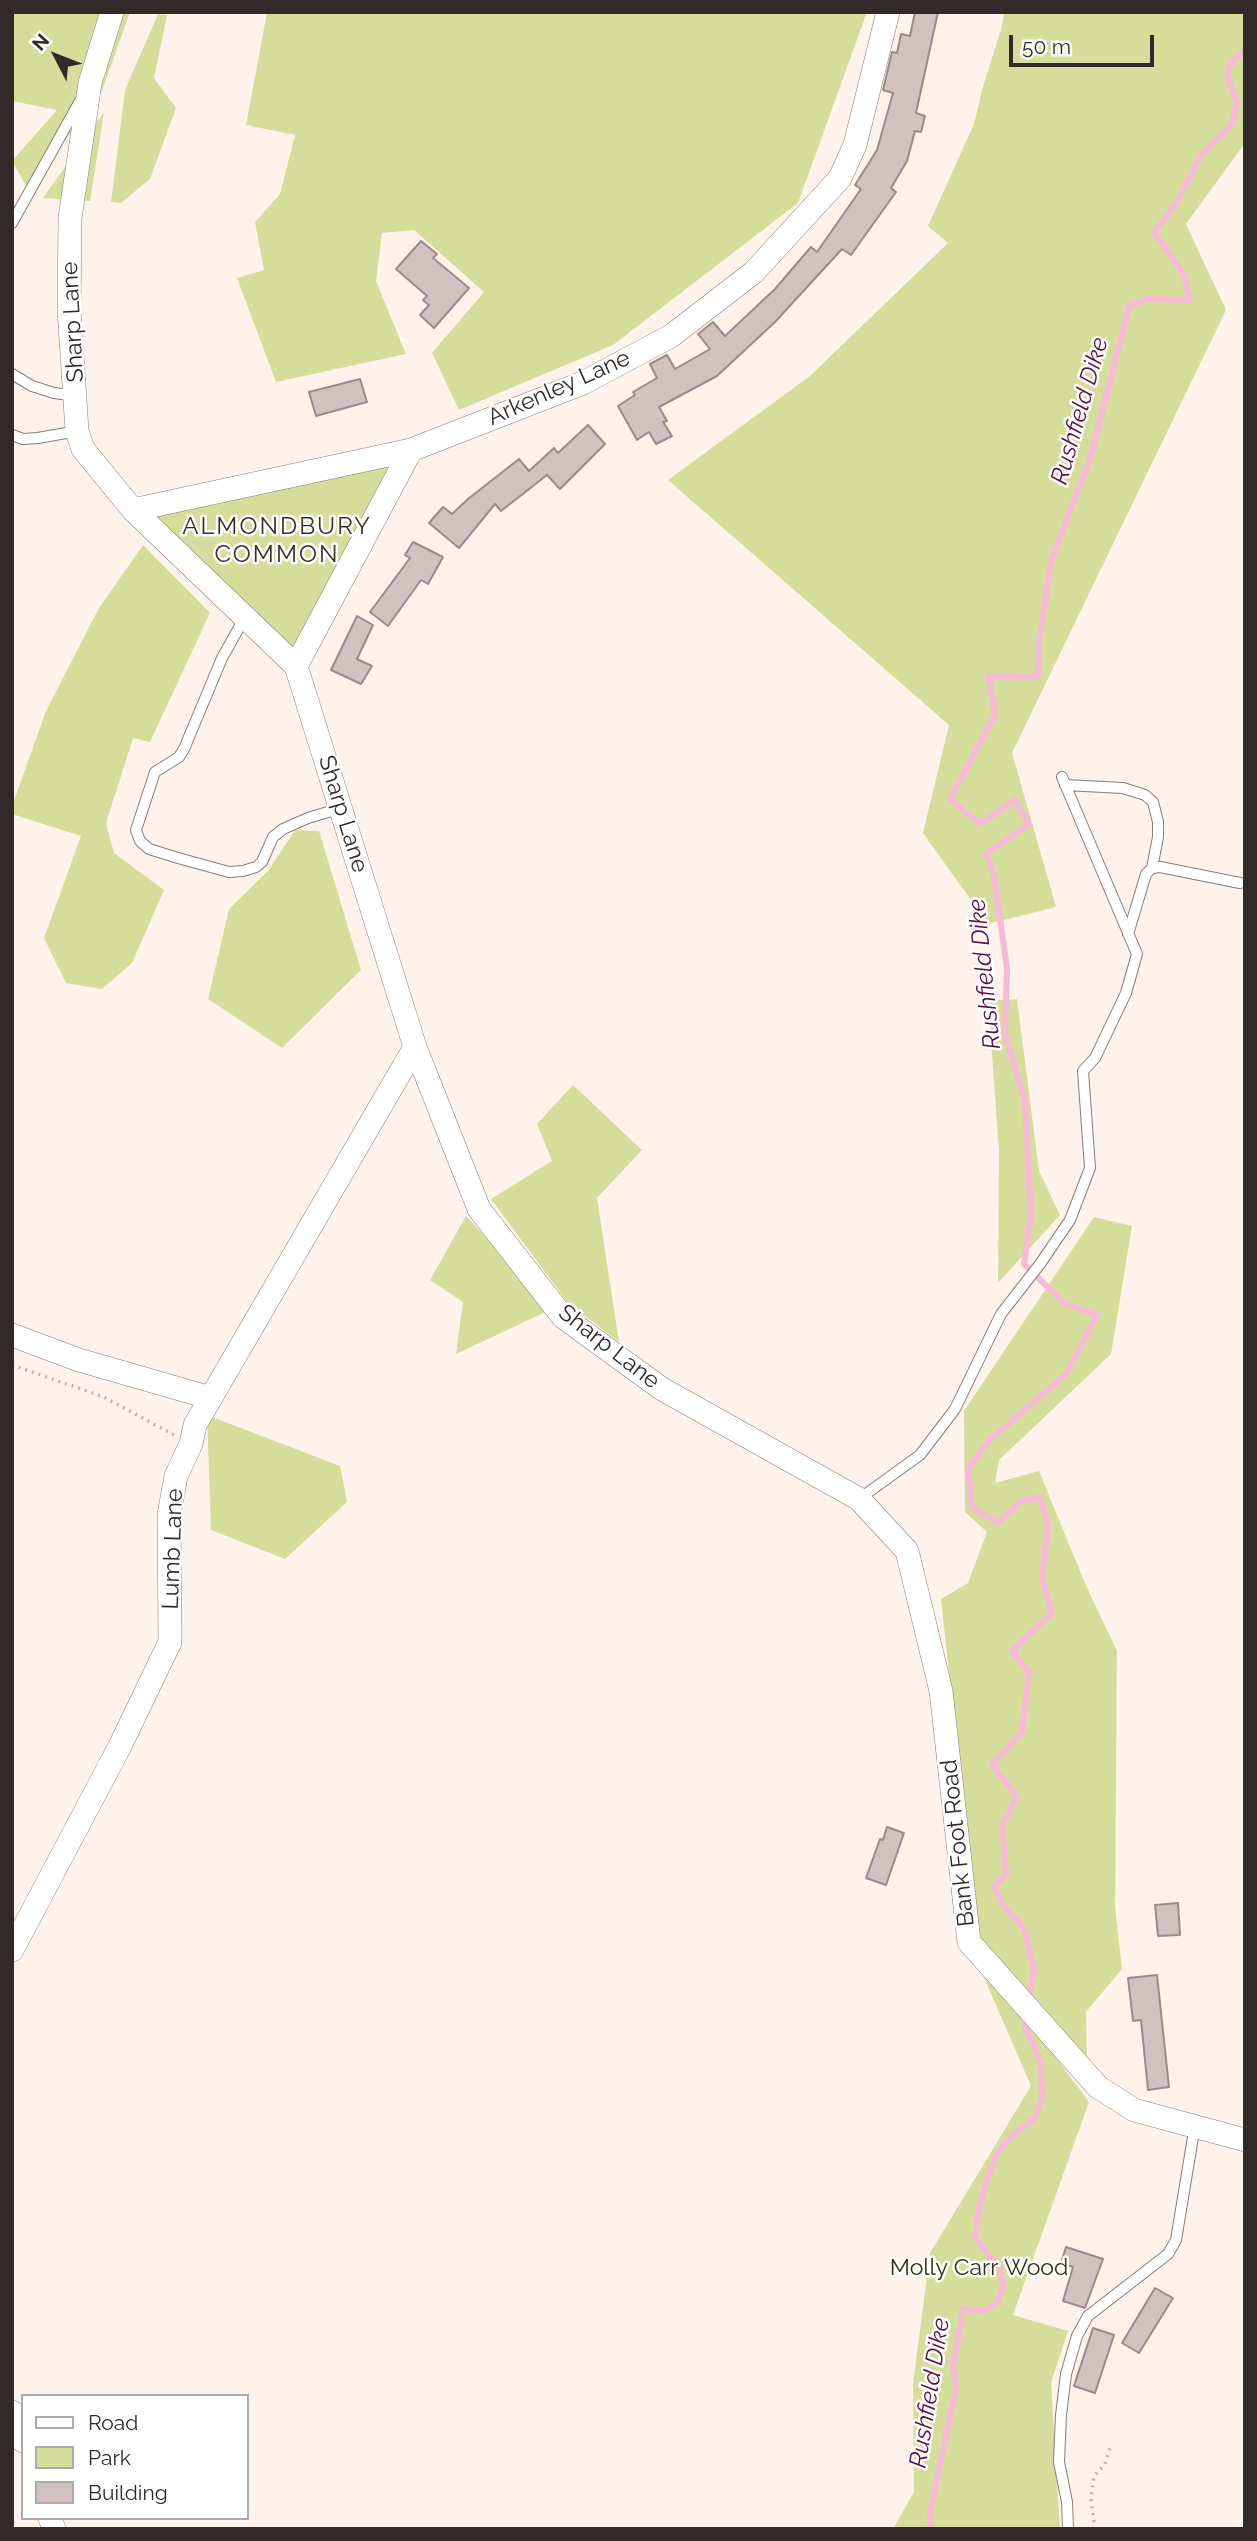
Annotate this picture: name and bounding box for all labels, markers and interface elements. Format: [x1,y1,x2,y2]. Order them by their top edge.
north arrow [21,21,91,91]
scale bar [1012,21,1157,65]
text: N [27,29,53,55]
text: 50 m [1022,34,1071,59]
street label: Sharp Lane [56,261,90,383]
water label: Rushfield Dike [1045,334,1115,488]
street label: Arkenley Lane [484,344,634,432]
district label: ALMONDBURY COMMON [183,513,371,569]
street label: Sharp Lane [312,752,374,876]
water label: Rushfield Dike [963,897,1007,1051]
street label: Sharp Lane [553,1299,665,1395]
street label: Lumb Lane [157,1488,189,1610]
street label: Bank Foot Road [935,1758,981,1928]
park label: Molly Carr Wood [890,2254,1068,2282]
water label: Rushfield Dike [904,2316,956,2470]
legend [21,2394,248,2520]
text: Road [88,2410,138,2435]
text: Park [88,2445,131,2470]
text: Building [88,2480,168,2505]

